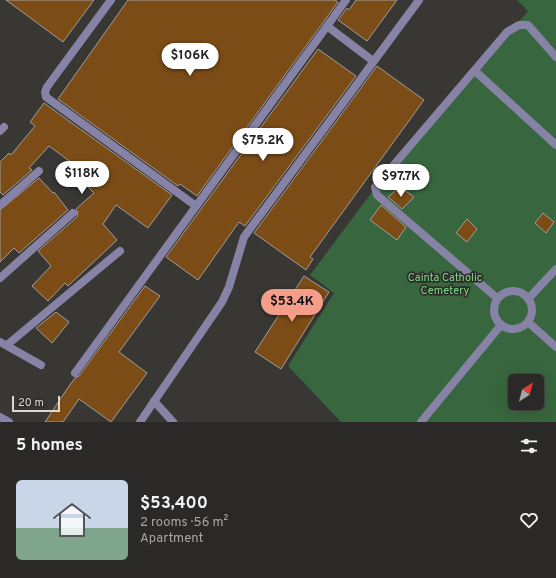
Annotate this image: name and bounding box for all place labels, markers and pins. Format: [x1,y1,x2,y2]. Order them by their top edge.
pin: $106K [162,43,218,77]
pin: $75.2K [230,128,296,162]
pin: $118K [54,161,110,195]
pin: $97.7K [368,164,434,198]
pin: $53.4K [259,289,325,323]

